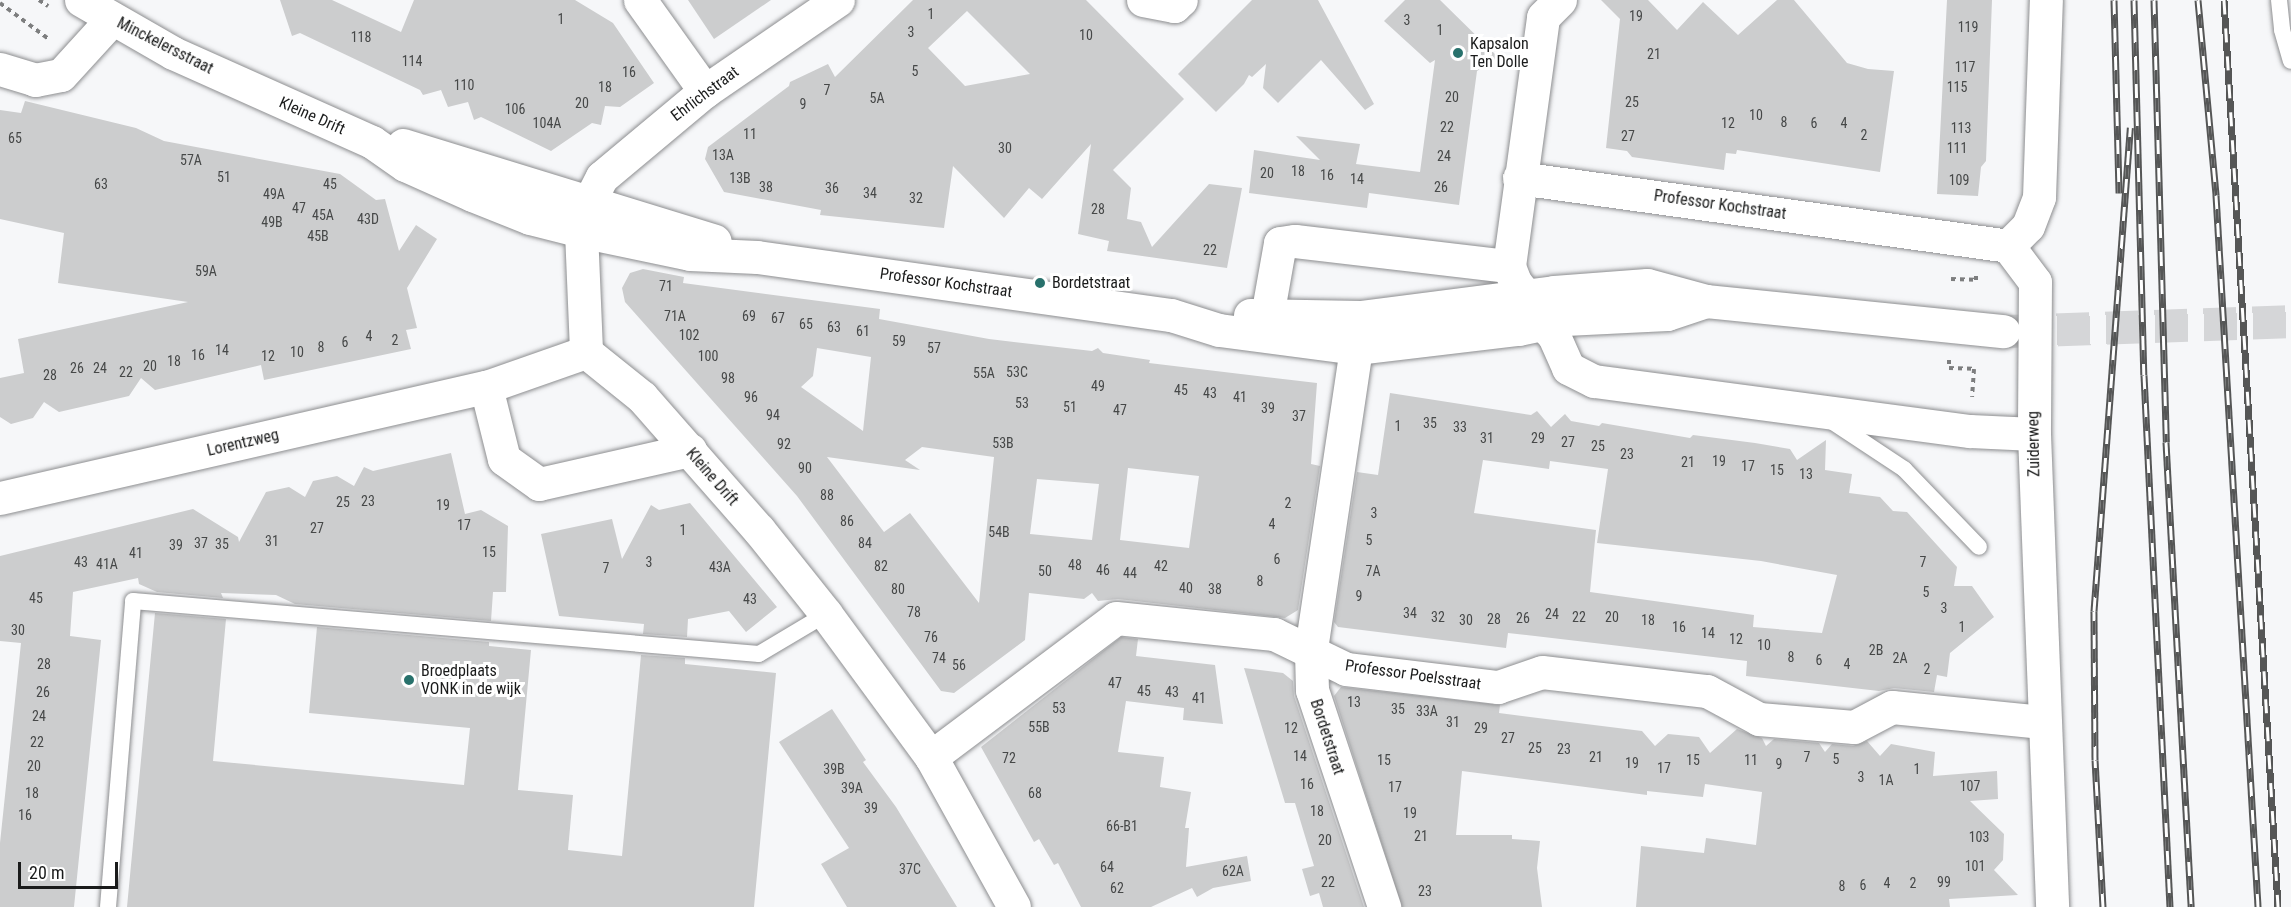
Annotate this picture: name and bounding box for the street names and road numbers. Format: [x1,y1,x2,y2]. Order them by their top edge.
street label: Minckelersstraat [114,14,216,78]
street label: Ehrlichstraat [667,62,743,126]
street label: Kleine Drift [276,93,348,139]
street label: Professor Kochstraat [1653,186,1787,224]
street label: Professor Kochstraat [879,264,1013,302]
street label: Zuiderweg [2024,411,2044,477]
street label: Lorentzweg [205,425,281,461]
street label: Kleine Drift [682,444,742,510]
street label: Professor Poelsstraat [1344,656,1482,694]
street label: Bordetstraat [1306,697,1348,777]

